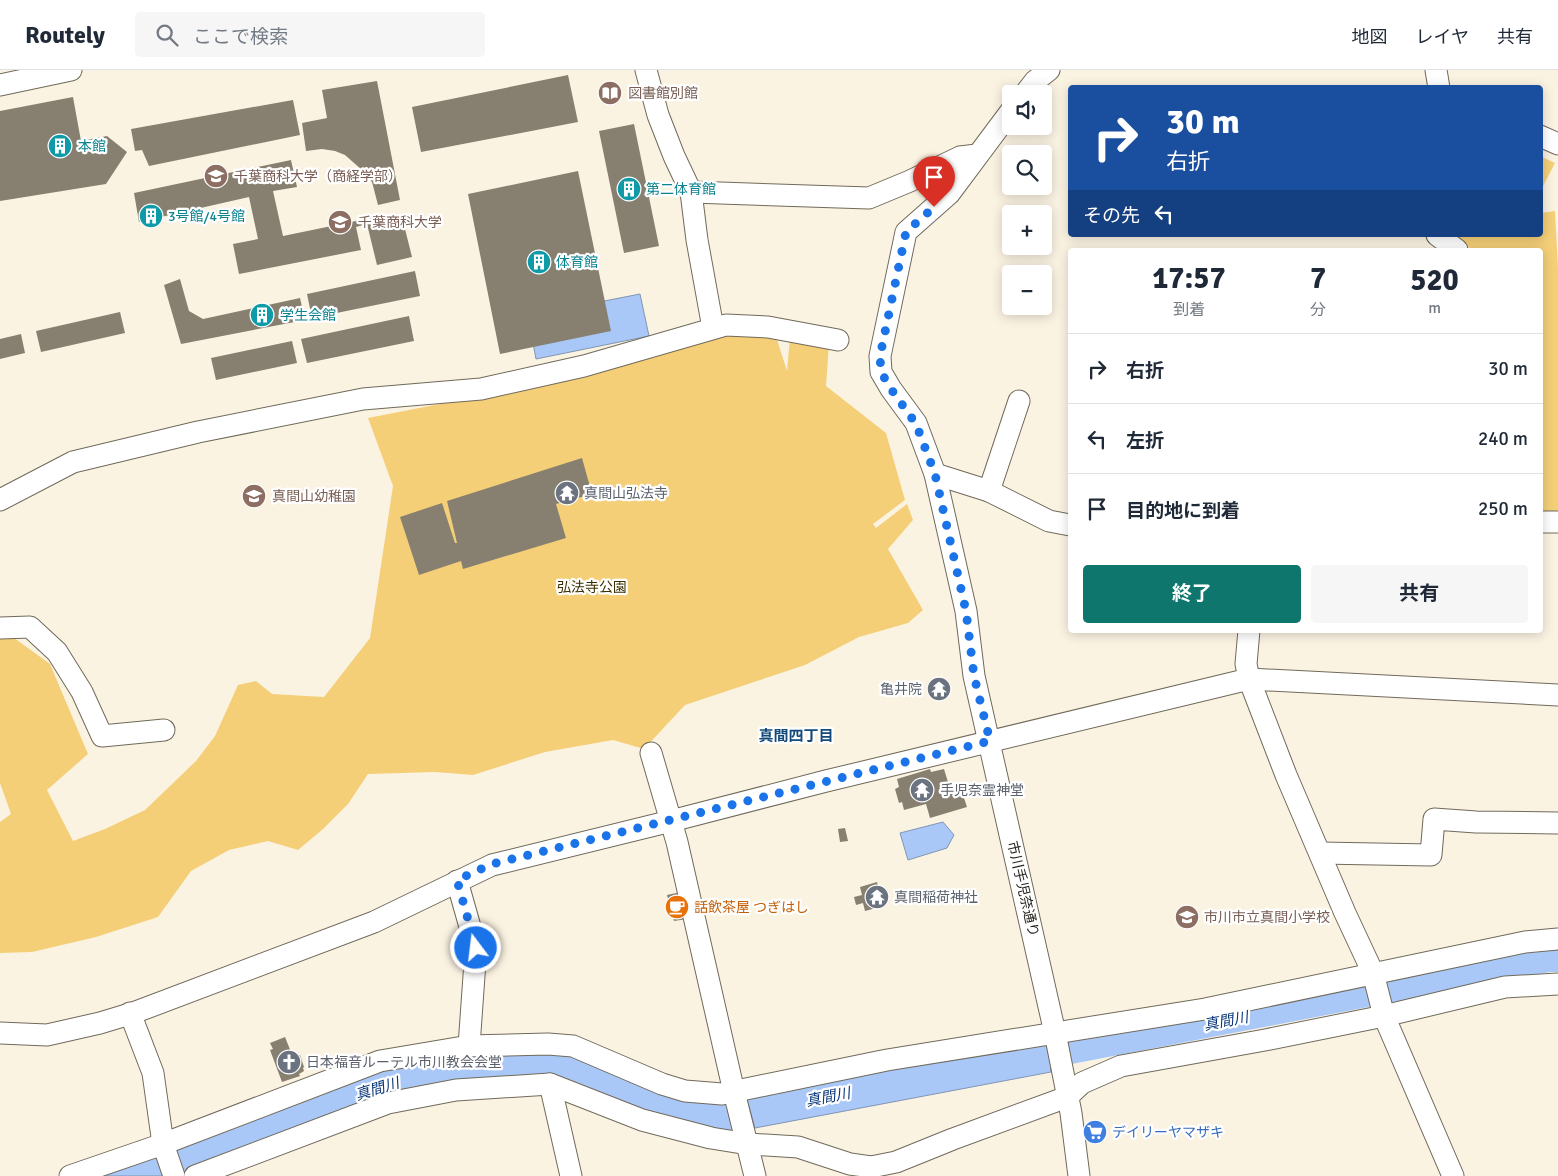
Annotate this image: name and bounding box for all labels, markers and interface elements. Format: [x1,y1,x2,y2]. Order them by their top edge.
search box [135,12,485,57]
text: Routely [25,20,105,50]
icon: search [153,21,181,49]
text: ここで検索 [193,25,288,49]
text: 地図 [1352,26,1388,48]
text: レイヤ [1416,26,1469,48]
text: 共有 [1497,26,1533,48]
library icon: 図書館別館 [597,80,623,106]
place label: 図書館別館 [628,85,698,102]
map controls [1002,85,1052,315]
button: sound [1002,85,1052,135]
text: 30 m [1166,100,1240,143]
icon: right [1083,105,1148,170]
building icon: 本館 [47,133,73,159]
place label: 本館 [78,138,106,155]
button: search [1002,145,1052,195]
text: 右折 [1166,148,1210,175]
pin [913,156,955,207]
school or university icon: 千葉商科大学（商経学部） [203,163,229,189]
icon: arrive [920,163,948,191]
place label: 千葉商科大学（商経学部） [234,168,402,185]
building icon: 第二体育館 [616,176,642,202]
place label: 第二体育館 [646,181,716,198]
icon: left [1150,200,1178,228]
building icon: 3号館/4号館 [138,203,164,229]
text: その先 [1083,204,1140,228]
button: + [1002,205,1052,255]
place label: 3号館/4号館 [168,208,245,225]
school or university icon: 千葉商科大学 [327,209,353,235]
place label: 千葉商科大学 [358,214,442,231]
building icon: 体育館 [526,249,552,275]
place label: 体育館 [556,254,598,271]
text: 17:57 [1152,260,1226,297]
text: 7 [1310,260,1326,297]
text: 520 [1410,262,1459,299]
button: − [1002,265,1052,315]
text: m [1428,298,1441,318]
text: 到着 [1173,300,1205,320]
text: 分 [1310,300,1326,320]
building icon: 学生会館 [249,302,275,328]
place label: 学生会館 [280,307,336,324]
icon: right [1083,355,1111,383]
text: 30 m [1488,357,1528,381]
text: 右折 [1126,359,1164,383]
icon: left [1083,425,1111,453]
text: 240 m [1478,427,1528,451]
text: 左折 [1126,429,1164,453]
temple icon: 真間山弘法寺 [554,480,580,506]
school or university icon: 真間山幼稚園 [241,483,267,509]
place label: 真間山弘法寺 [584,485,668,502]
place label: 真間山幼稚園 [272,488,356,505]
icon: arrive [1083,495,1111,523]
text: 250 m [1478,497,1528,521]
text: 目的地に到着 [1126,499,1240,523]
button: 終了 [1083,565,1301,623]
button: 共有 [1311,565,1528,623]
park label: 弘法寺公園 [557,579,627,596]
temple icon: 亀井院 [926,676,952,702]
place label: 亀井院 [880,681,922,698]
district label: 真間四丁目 [758,727,834,745]
temple icon: 手児奈霊神堂 [909,777,935,803]
place label: 手児奈霊神堂 [940,782,1024,799]
street label: 市川手児奈通り [1004,839,1042,939]
temple icon: 真間稲荷神社 [864,884,890,910]
place label: 真間稲荷神社 [894,889,978,906]
cafe icon: 話飲茶屋 つぎはし [664,894,690,920]
place label: 話飲茶屋 つぎはし [694,899,809,916]
school or university icon: 市川市立真間小学校 [1174,904,1200,930]
place label: 市川市立真間小学校 [1204,909,1330,926]
position arrow [449,921,501,973]
water label: 真間川 [1202,1007,1252,1034]
church icon: 日本福音ルーテル市川教会会堂 [276,1049,302,1075]
place label: 日本福音ルーテル市川教会会堂 [306,1054,502,1071]
water label: 真間川 [353,1073,403,1104]
water label: 真間川 [804,1083,854,1110]
supermarket icon: デイリーヤマザキ [1082,1119,1108,1145]
place label: デイリーヤマザキ [1112,1124,1224,1141]

